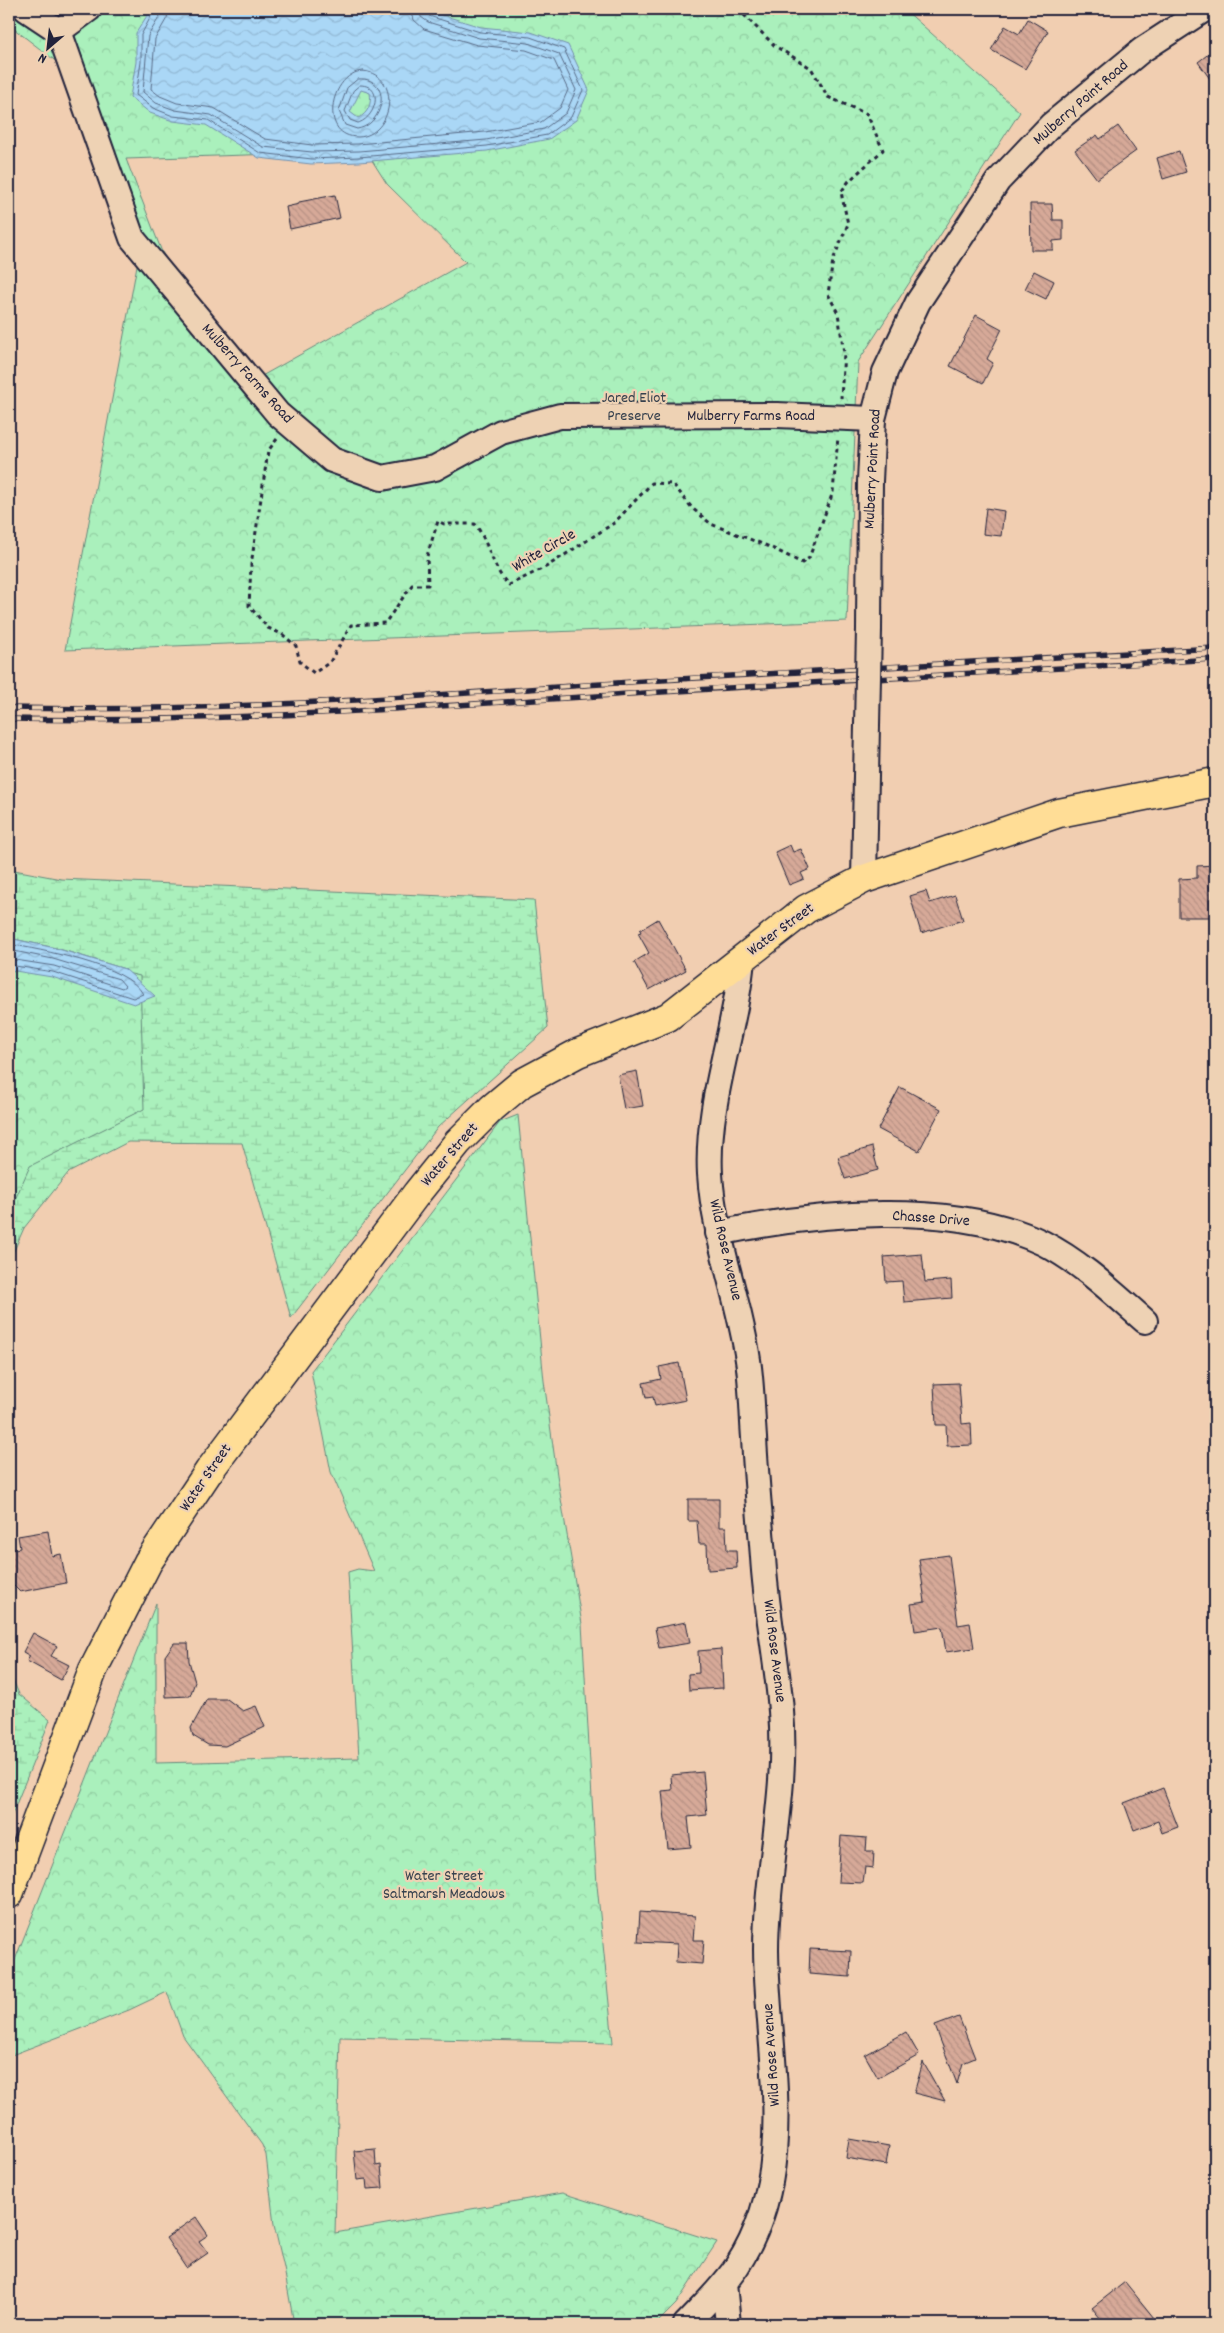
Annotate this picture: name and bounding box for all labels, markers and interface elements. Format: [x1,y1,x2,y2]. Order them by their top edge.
north arrow [22,22,72,72]
text: N [35,47,51,68]
street label: Mulberry Point Road [1028,55,1134,151]
street label: Mulberry Farms Road [196,319,298,429]
park label: Jared Eliot Preserve [602,387,666,428]
street label: Mulberry Farms Road [687,405,815,428]
street label: Mulberry Point Road [858,408,888,530]
street label: White Circle [508,524,580,578]
street label: Water Street [743,898,819,962]
street label: Water Street [416,1118,484,1192]
street label: Wild Rose Avenue [702,1197,748,1303]
street label: Chasse Drive [891,1205,971,1233]
street label: Water Street [174,1439,238,1517]
street label: Wild Rose Avenue [756,1598,792,1704]
park label: Water Street Saltmarsh Meadows [383,1865,505,1906]
street label: Wild Rose Avenue [757,2003,787,2107]

